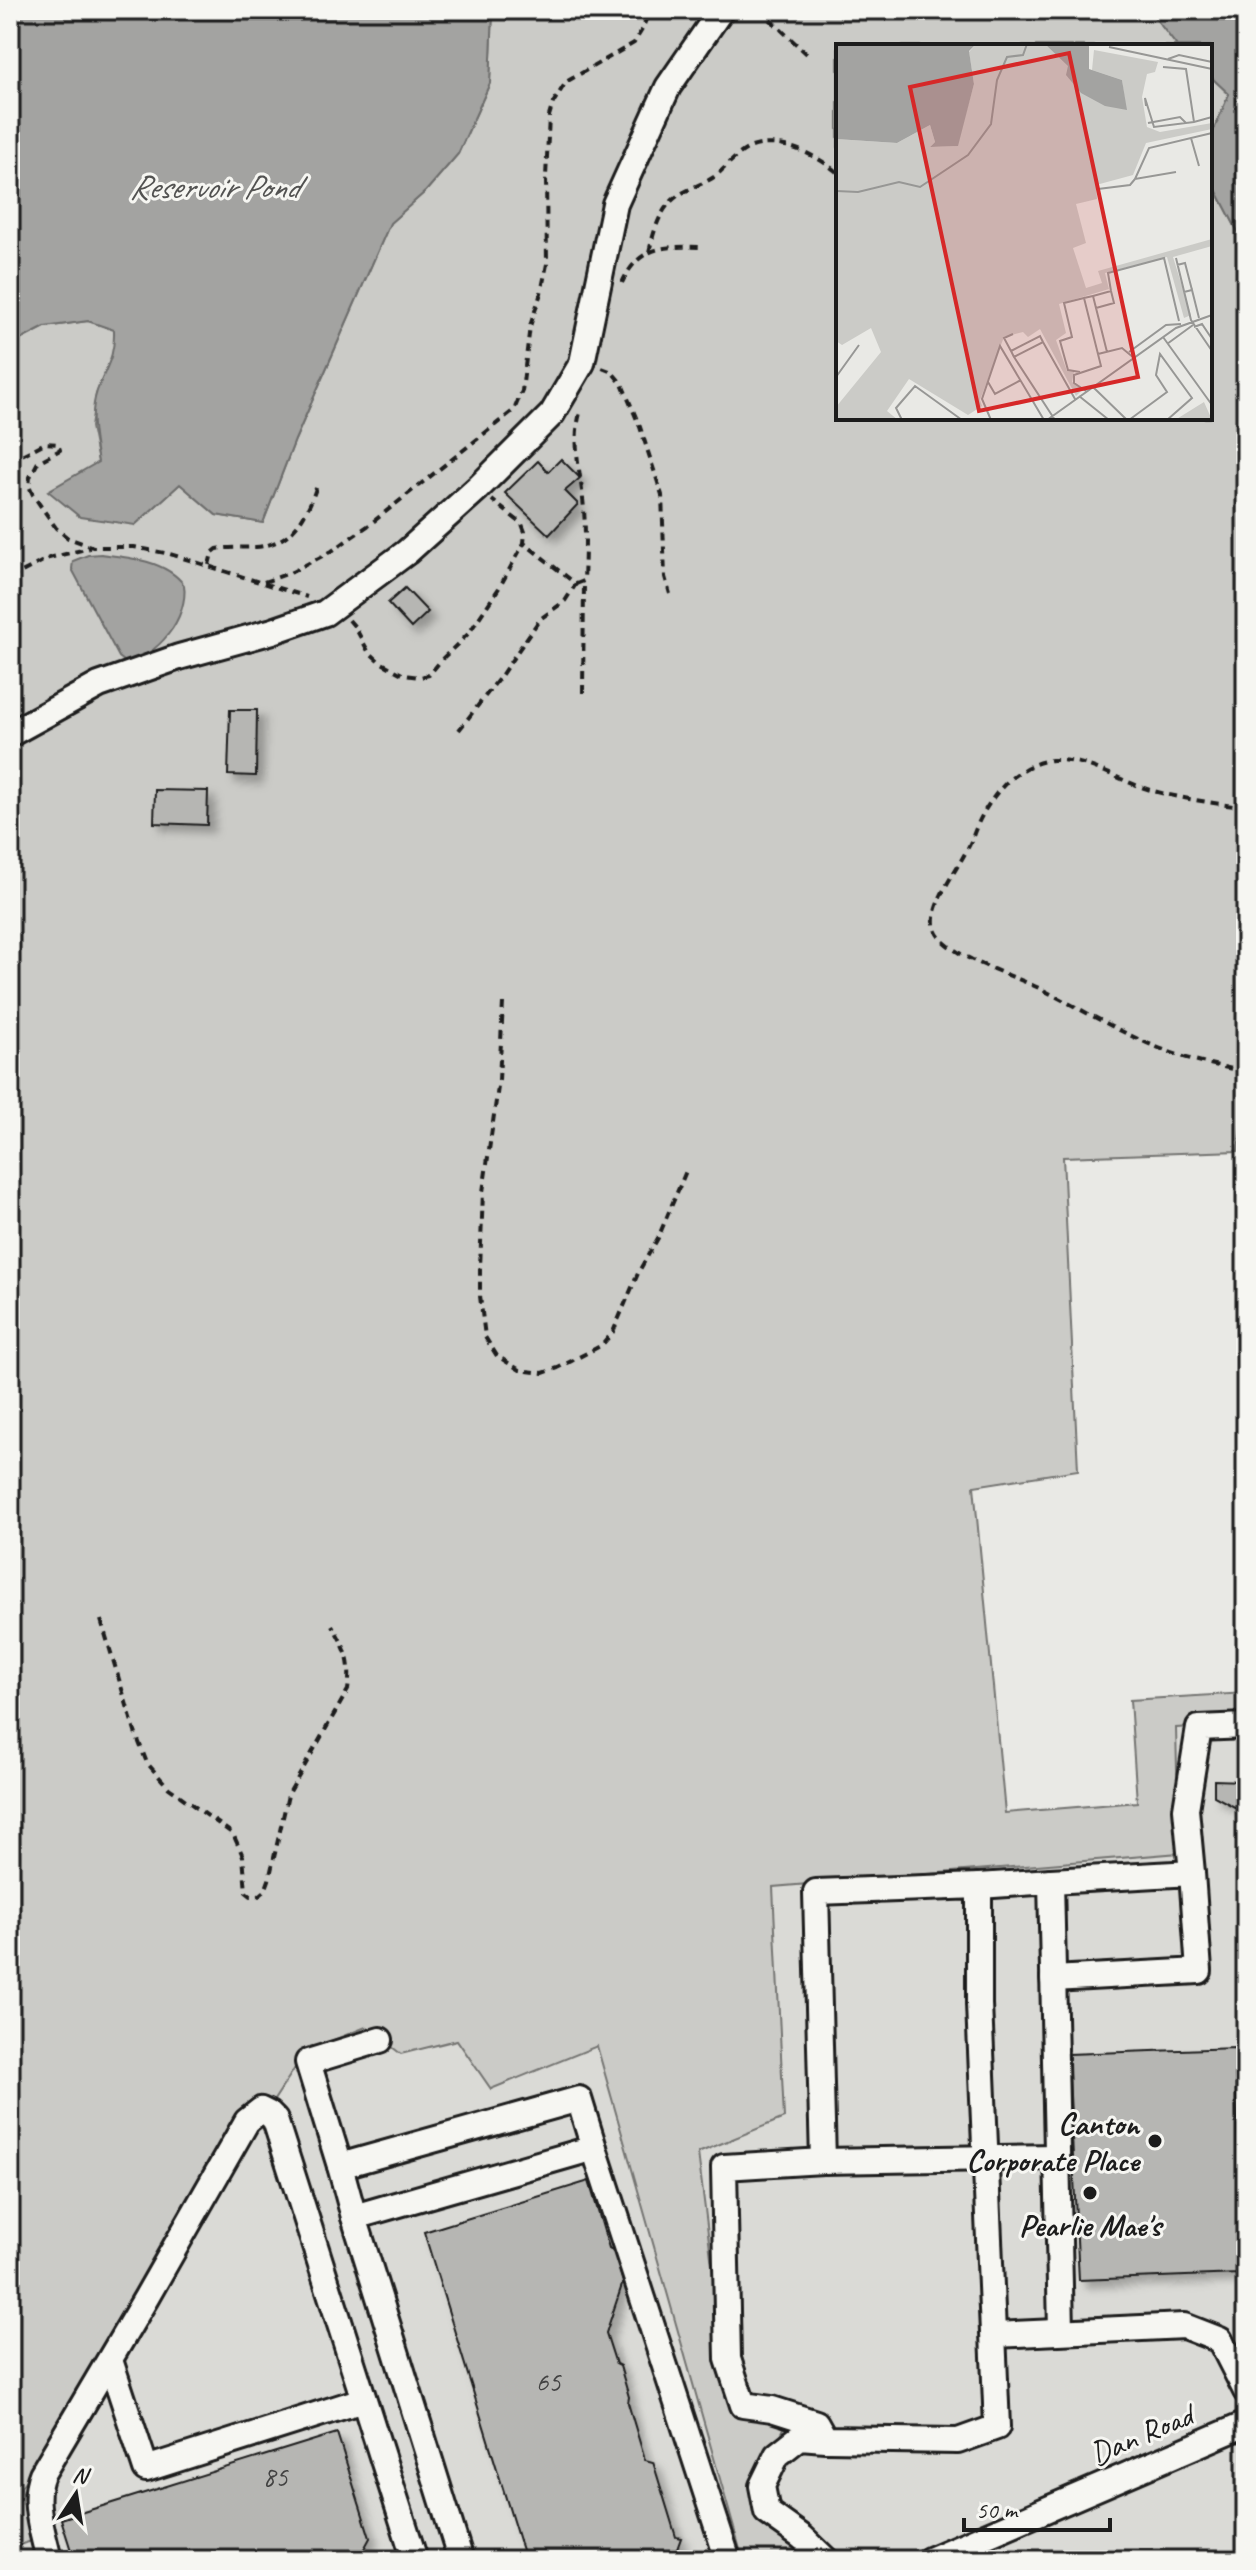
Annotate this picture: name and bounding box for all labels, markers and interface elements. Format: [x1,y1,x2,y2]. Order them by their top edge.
inset map [836,44,1212,420]
water label: Reservoir Pond [129,165,308,208]
place label: Canton Corporate Place [966,2103,1141,2181]
marker: Canton Corporate Place [1146,2132,1164,2150]
marker: Pearlie Mae's [1081,2184,1099,2202]
place label: Pearlie Mae's [1019,2205,1164,2246]
house number: 65 [535,2364,562,2399]
street label: Dan Road [1084,2392,1204,2474]
north arrow [36,2454,116,2534]
house number: 85 [262,2459,289,2494]
text: N [70,2460,93,2491]
scale bar [964,2482,1110,2532]
text: 50 m [976,2495,1019,2525]

